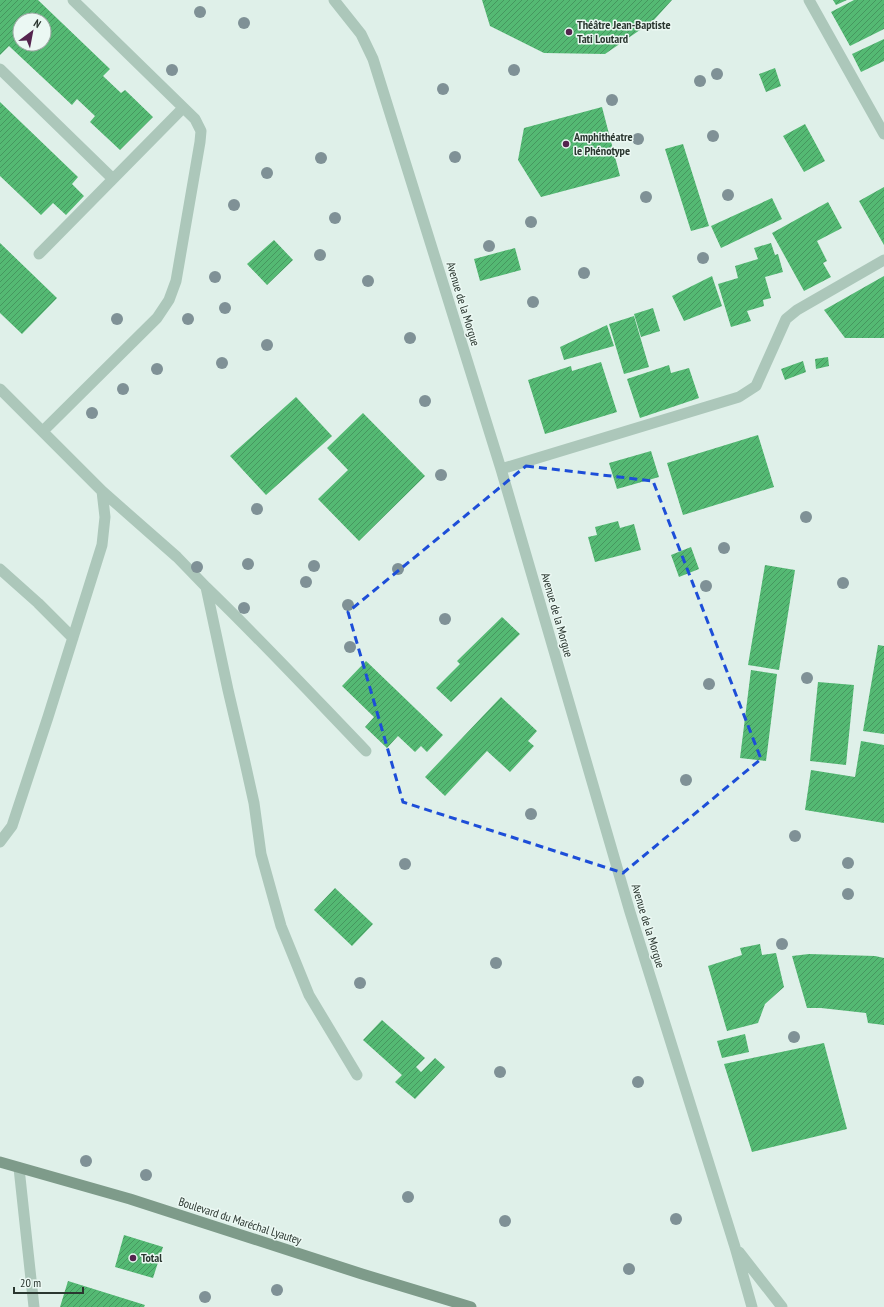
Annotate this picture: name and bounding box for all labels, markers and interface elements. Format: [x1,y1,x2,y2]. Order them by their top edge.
north arrow [12,12,52,52]
text: N [31,16,44,31]
place label: Théâtre Jean-Baptiste Tati Loutard [577,17,671,46]
marker: Théâtre Jean-Baptiste Tati Loutard [564,27,574,37]
place label: Amphithéatre le Phénotype [573,129,633,158]
marker: Amphithéatre le Phénotype [561,139,571,149]
street label: Avenue de la Morgue [444,260,483,348]
street label: Avenue de la Morgue [538,571,577,659]
street label: Avenue de la Morgue [629,882,668,970]
street label: Boulevard du Maréchal Lyautey [177,1194,304,1248]
place label: Total [141,1250,162,1265]
marker: Total [128,1253,138,1263]
scale bar [14,1269,83,1295]
text: 20 m [20,1275,41,1290]

